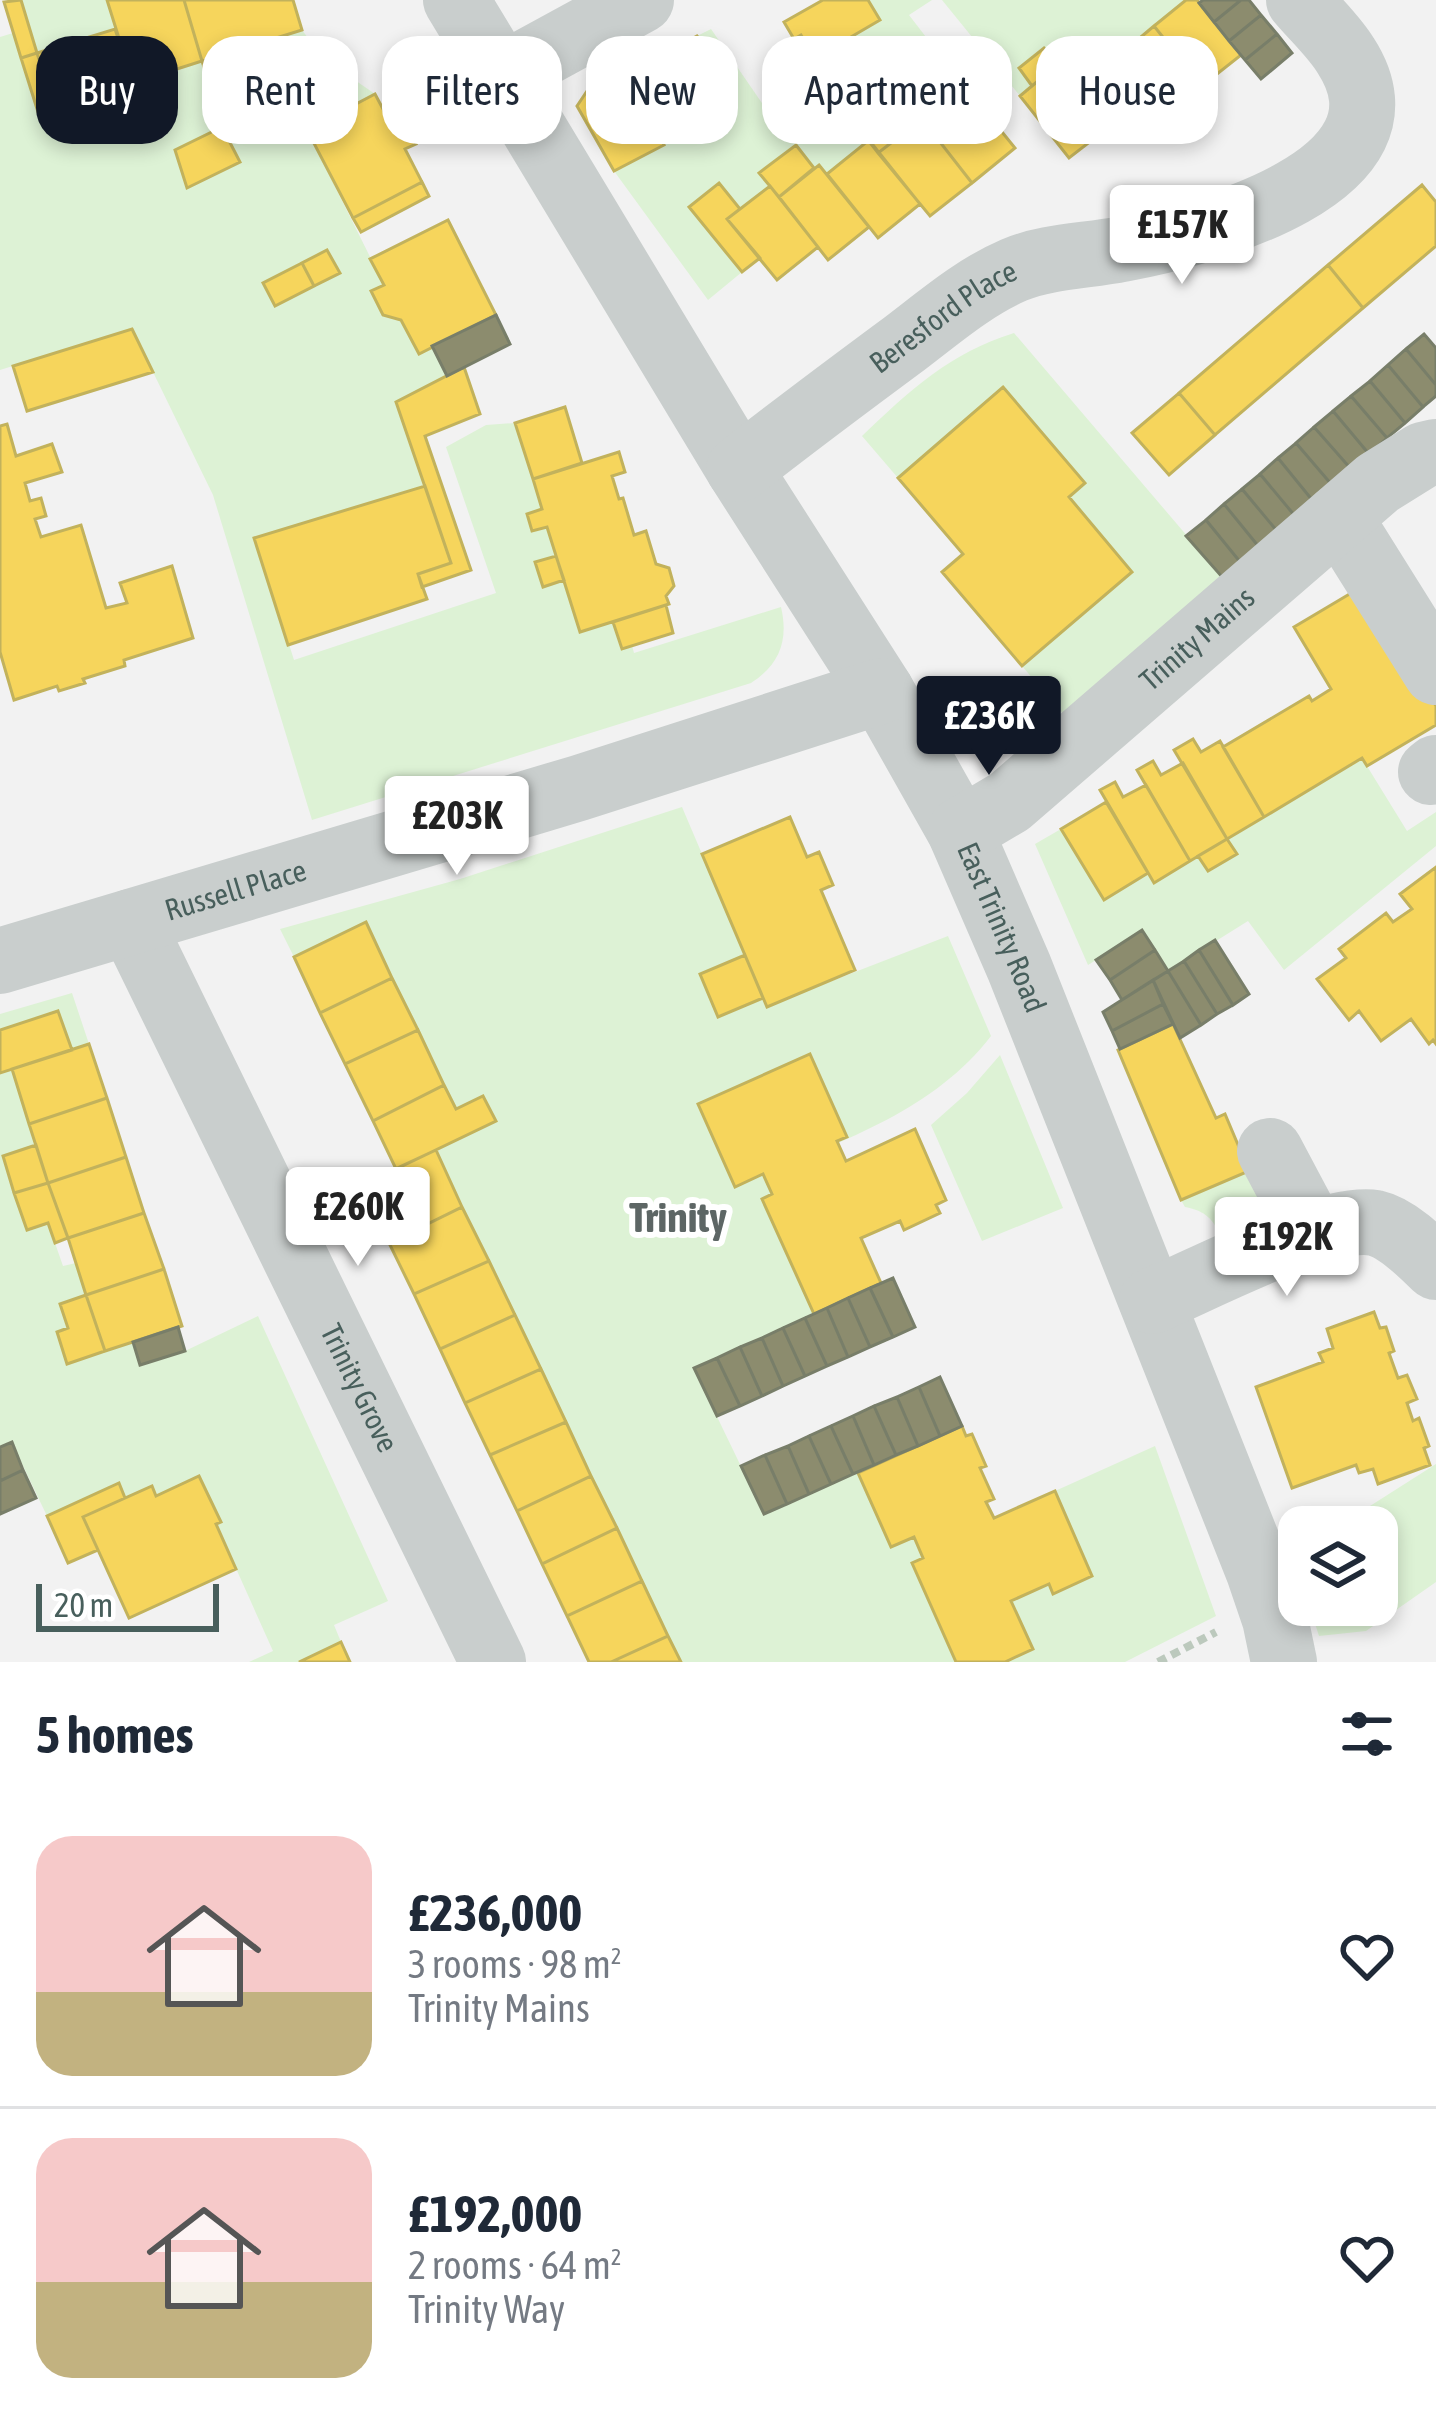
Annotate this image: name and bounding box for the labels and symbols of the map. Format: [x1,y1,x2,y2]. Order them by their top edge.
pin: £157K [1098,185,1266,287]
street label: Beresford Place [863,253,1022,379]
street label: Trinity Mains [1133,580,1261,697]
pin: £236K [905,676,1073,778]
pin: £203K [373,776,541,878]
street label: East Trinity Road [951,837,1053,1017]
street label: Russell Place [161,852,310,927]
pin: £260K [274,1167,442,1269]
district label: Trinity [629,1193,727,1241]
pin: £192K [1203,1197,1371,1299]
street label: Trinity Grove [314,1318,406,1457]
scale bar [36,1578,219,1631]

